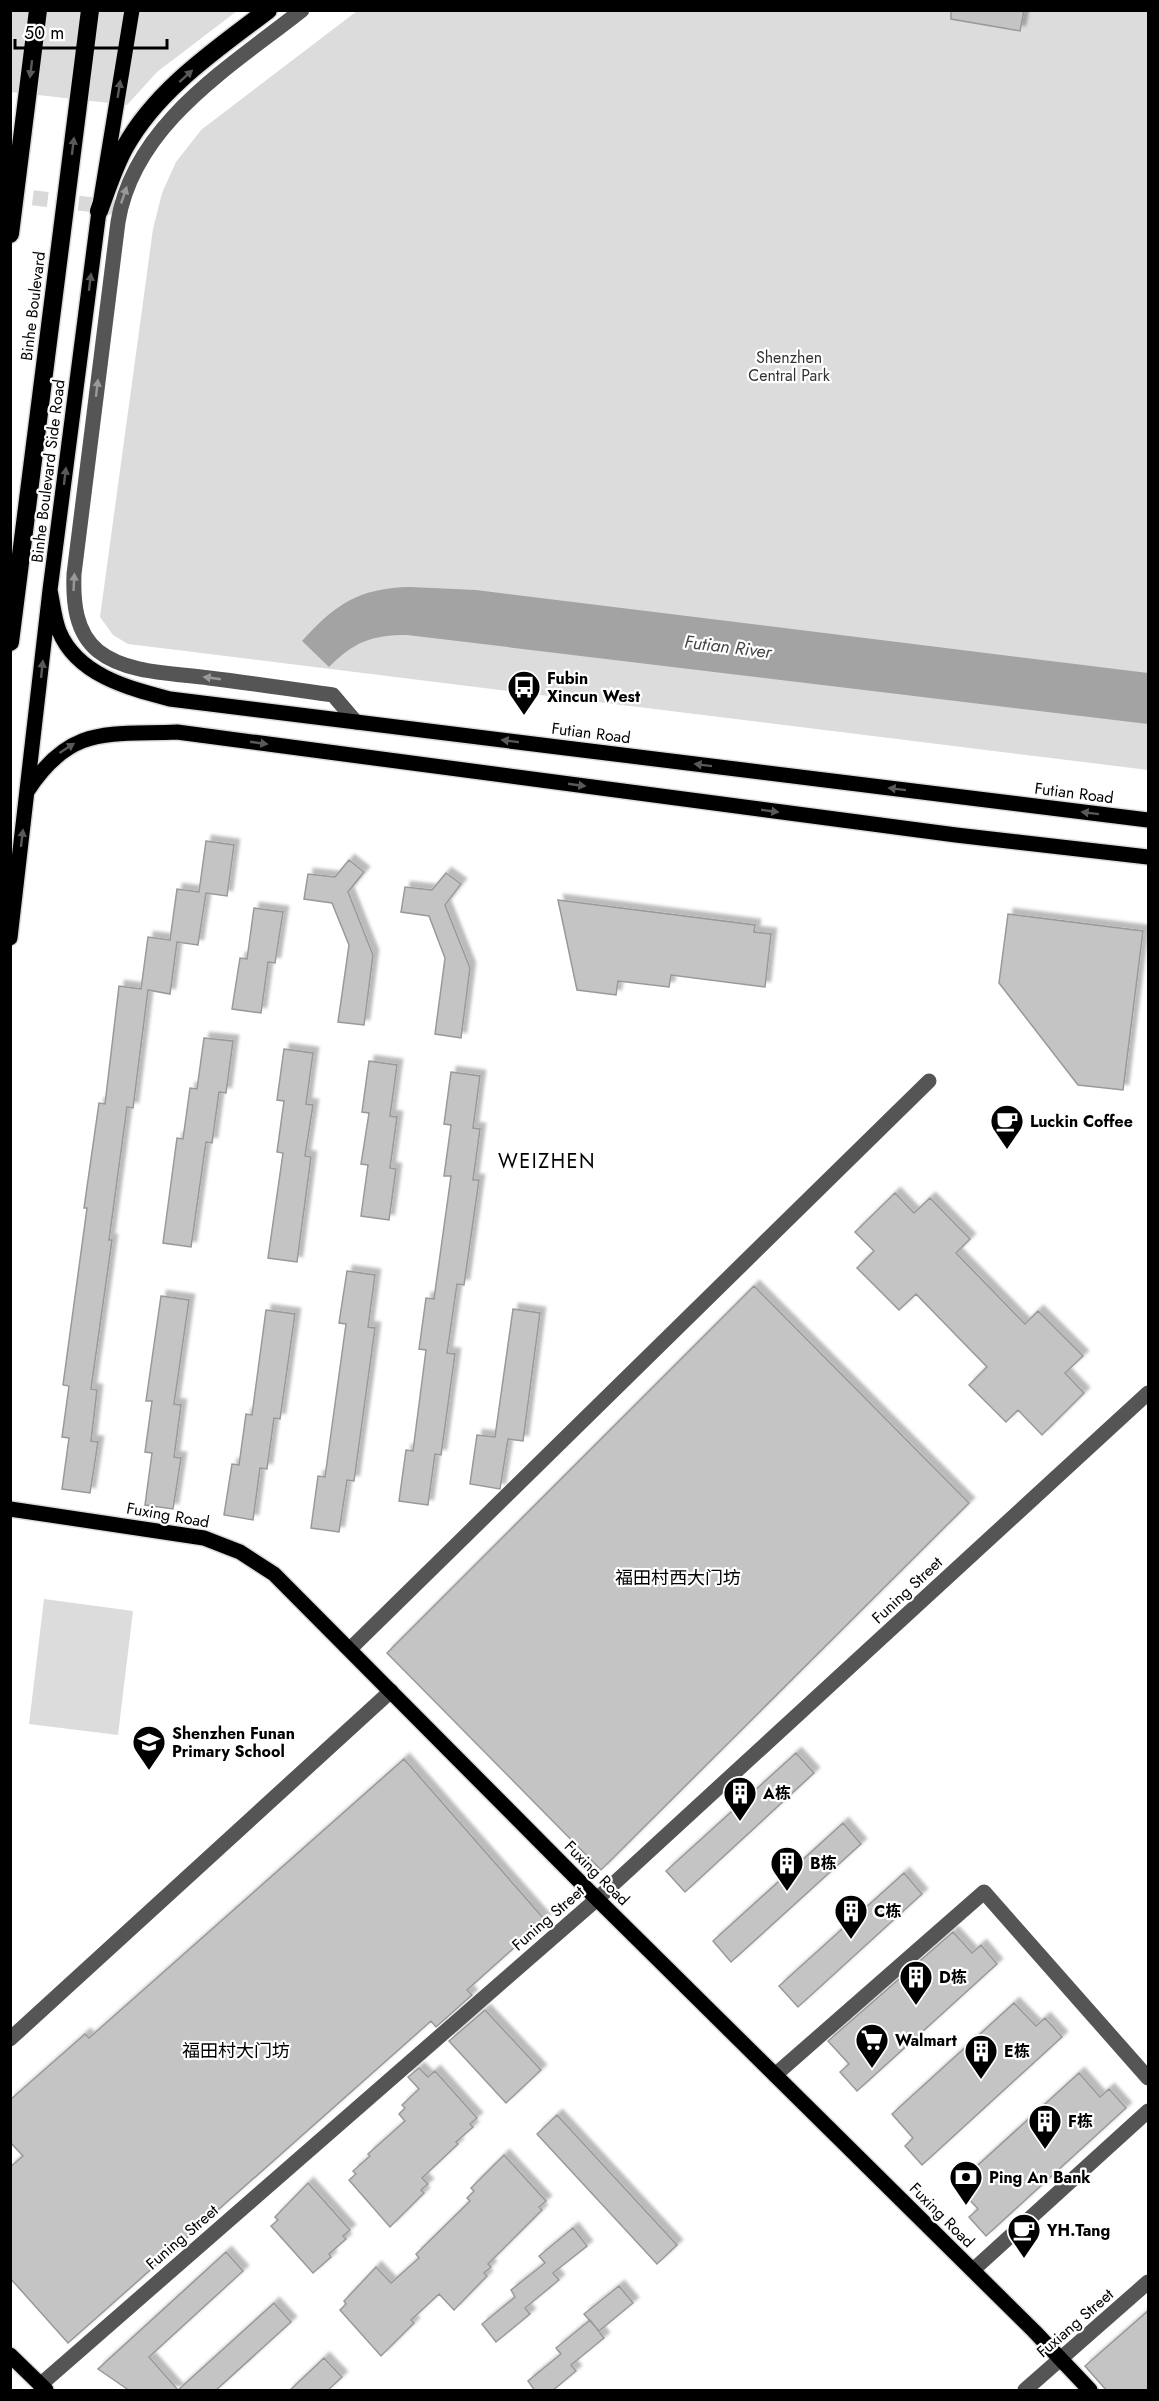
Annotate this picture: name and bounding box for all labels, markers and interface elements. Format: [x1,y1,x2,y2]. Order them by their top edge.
scale bar [15,12,166,50]
text: 50 m [24,20,64,46]
one-way arrow [26,59,35,78]
one-way arrow [179,69,194,83]
one-way arrow [115,80,124,99]
one-way arrow [68,136,77,155]
one-way arrow [119,186,129,204]
street label: Binhe Boulevard [15,250,51,362]
one-way arrow [85,273,95,292]
park label: Shenzhen Central Park [748,346,831,387]
street label: Binhe Boulevard Side Road [25,378,71,564]
one-way arrow [92,379,102,398]
one-way arrow [60,466,70,485]
one-way arrow [69,572,78,591]
water label: Futian River [683,629,774,665]
one-way arrow [37,660,46,679]
place label: Fubin Xincun West [547,667,641,708]
bus stop icon: Fubin Xincun West [506,669,542,716]
one-way arrow [203,674,222,683]
street label: Futian Road [550,717,632,749]
one-way arrow [500,737,519,746]
one-way arrow [249,738,268,748]
one-way arrow [59,742,75,753]
one-way arrow [694,761,713,770]
street label: Futian Road [1033,777,1115,809]
one-way arrow [568,780,587,790]
one-way arrow [887,785,906,794]
one-way arrow [761,806,780,815]
one-way arrow [1081,808,1100,818]
one-way arrow [18,829,27,848]
cafe icon: Luckin Coffee [989,1103,1025,1150]
place label: Luckin Coffee [1030,1110,1133,1133]
district label: WEIZHEN [498,1147,596,1176]
street label: Fuxing Road [125,1496,211,1534]
street label: Funing Street [867,1551,948,1629]
district label: 福田村西大门坊 [615,1565,741,1591]
place label: Shenzhen Funan Primary School [172,1722,295,1763]
school or university icon: Shenzhen Funan Primary School [131,1724,167,1771]
building icon: A栋 [722,1775,758,1822]
place label: A栋 [762,1782,791,1805]
street label: Fuxing Road [559,1835,635,1911]
building icon: B栋 [769,1845,805,1892]
place label: B栋 [810,1852,837,1875]
street label: Funing Street [507,1880,589,1956]
building icon: C栋 [833,1893,869,1940]
place label: C栋 [874,1900,901,1923]
building icon: D栋 [898,1959,934,2006]
place label: D栋 [939,1966,967,1989]
supermarket icon: Walmart [854,2022,890,2069]
place label: Walmart [895,2029,958,2052]
building icon: E栋 [963,2033,999,2080]
district label: 福田村大门坊 [182,2038,290,2064]
place label: E栋 [1004,2040,1030,2063]
building icon: F栋 [1027,2103,1063,2150]
place label: F栋 [1068,2110,1093,2133]
bank icon: Ping An Bank [948,2159,984,2206]
place label: Ping An Bank [989,2166,1091,2189]
street label: Fuxing Road [904,2177,980,2253]
street label: Funing Street [141,2199,223,2275]
cafe icon: YH.Tang [1006,2212,1042,2259]
place label: YH.Tang [1046,2219,1110,2242]
street label: Fuxiang Street [1032,2283,1119,2363]

